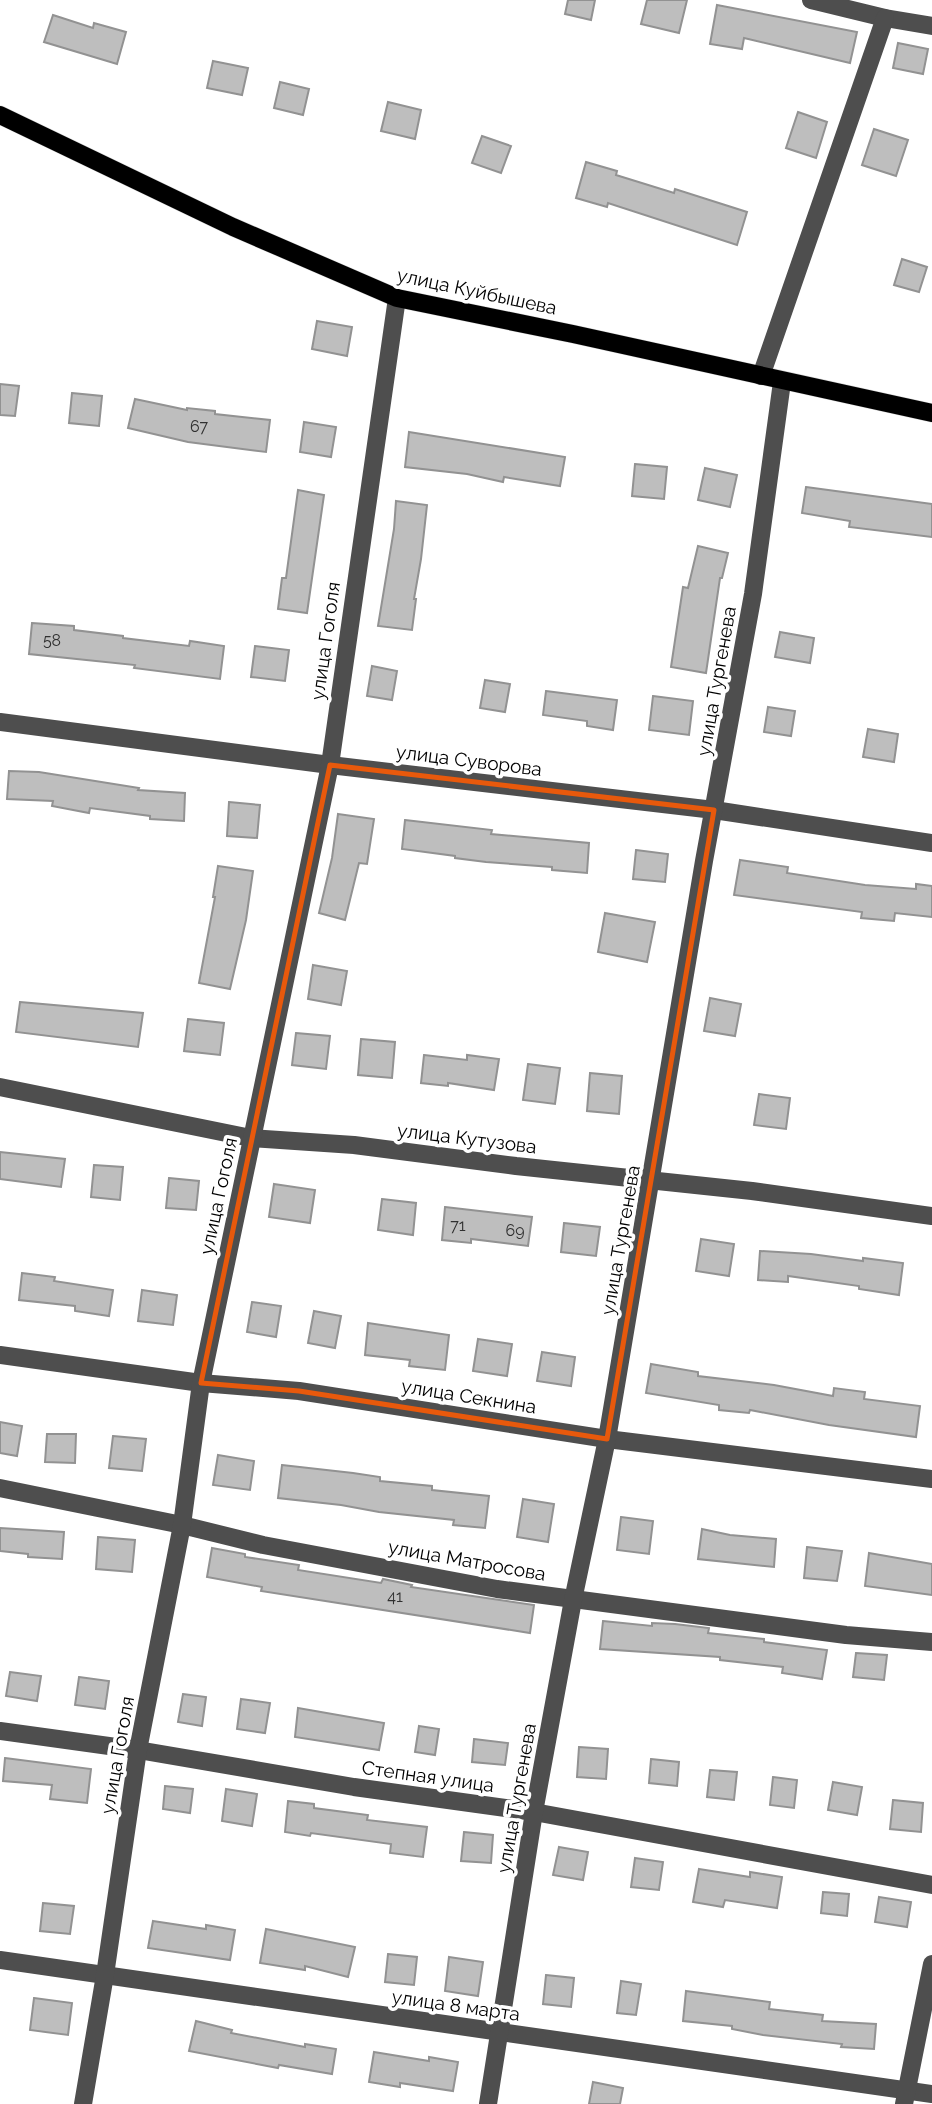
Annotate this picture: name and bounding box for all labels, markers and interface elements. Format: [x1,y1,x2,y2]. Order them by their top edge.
street label: улица Куйбышева [395,263,559,319]
house number: 67 [190,417,209,436]
street label: улица Гоголя [306,580,344,702]
street label: улица Тургенева [692,604,740,758]
house number: 58 [43,631,61,650]
street label: улица Суворова [395,740,543,780]
street label: улица Кутузова [396,1119,538,1157]
street label: улица Гоголя [195,1135,241,1257]
street label: улица Тургенева [596,1163,644,1317]
house number: 71 [450,1216,466,1235]
house number: 69 [505,1221,525,1240]
street label: улица Секнина [400,1374,538,1418]
street label: улица Матросова [386,1535,548,1585]
house number: 41 [387,1587,403,1606]
street label: улица Гоголя [96,1694,138,1816]
street label: улица Тургенева [492,1721,540,1875]
street label: Степная улица [360,1756,496,1796]
street label: улица 8 марта [390,1985,522,2025]

